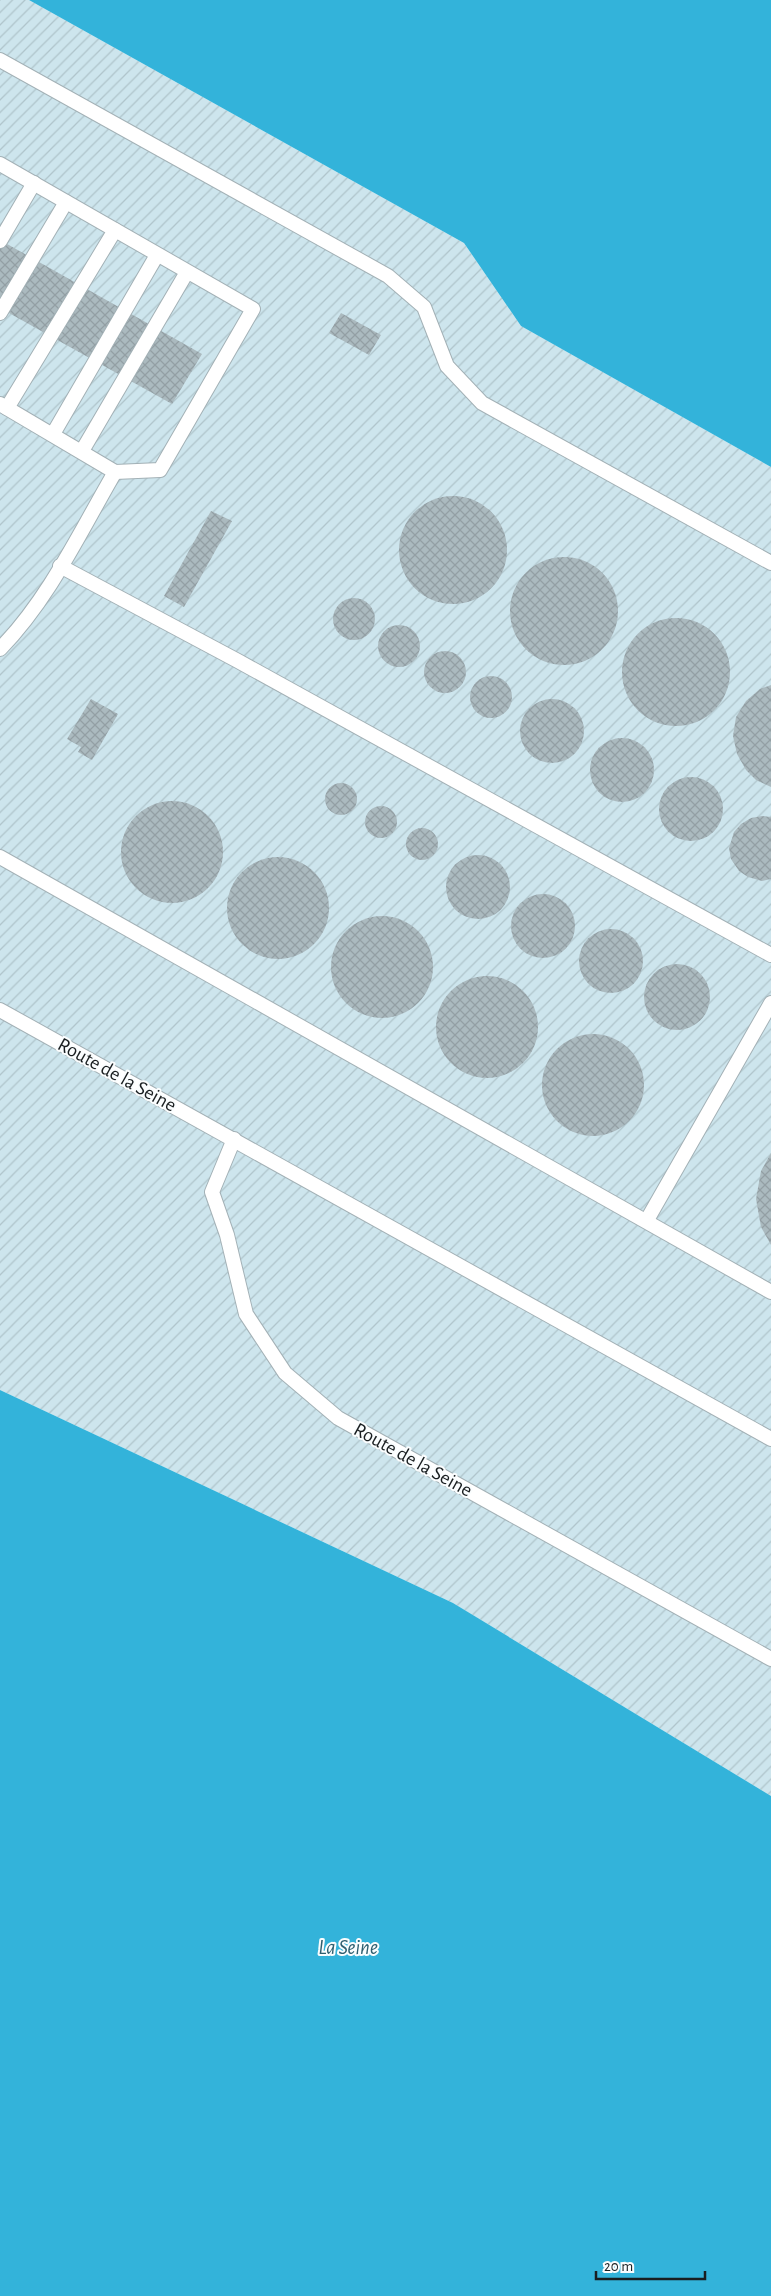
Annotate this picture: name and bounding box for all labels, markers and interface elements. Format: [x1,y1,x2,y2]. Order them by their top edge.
street label: Route de la Seine [54,1034,180,1116]
street label: Route de la Seine [350,1419,476,1501]
water label: La Seine [318,1937,378,1958]
scale bar [596,2248,705,2280]
text: 20 m [604,2259,633,2274]

